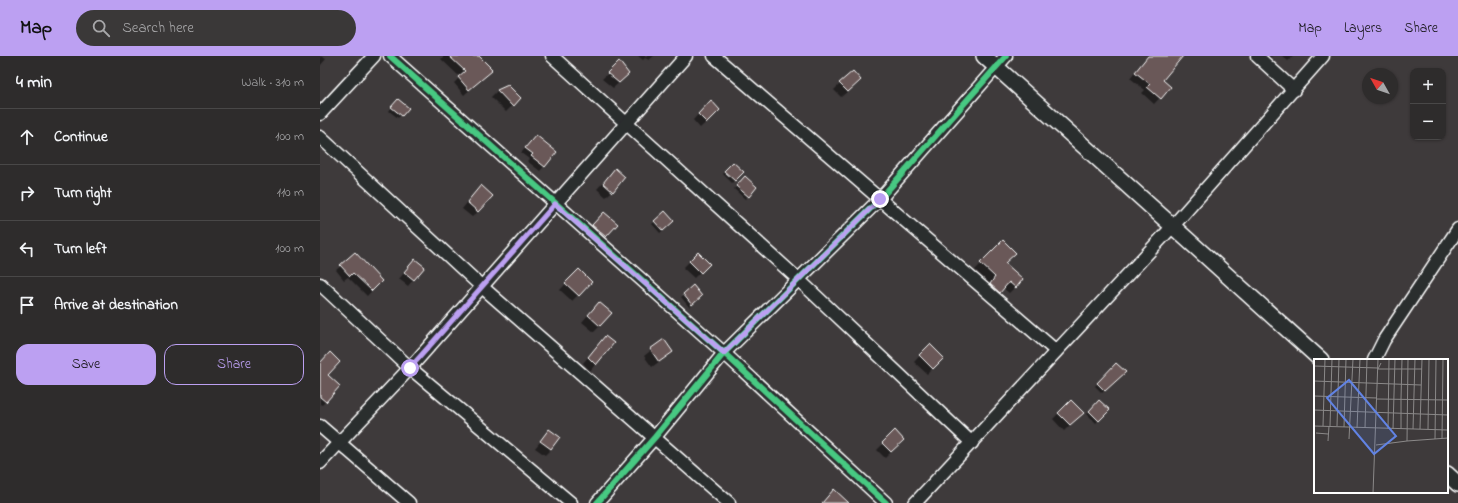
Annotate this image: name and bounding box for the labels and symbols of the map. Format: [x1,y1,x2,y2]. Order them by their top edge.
north arrow [1362,68,1398,104]
route end [871,190,889,208]
route start [401,359,419,377]
inset map [1314,359,1448,493]

